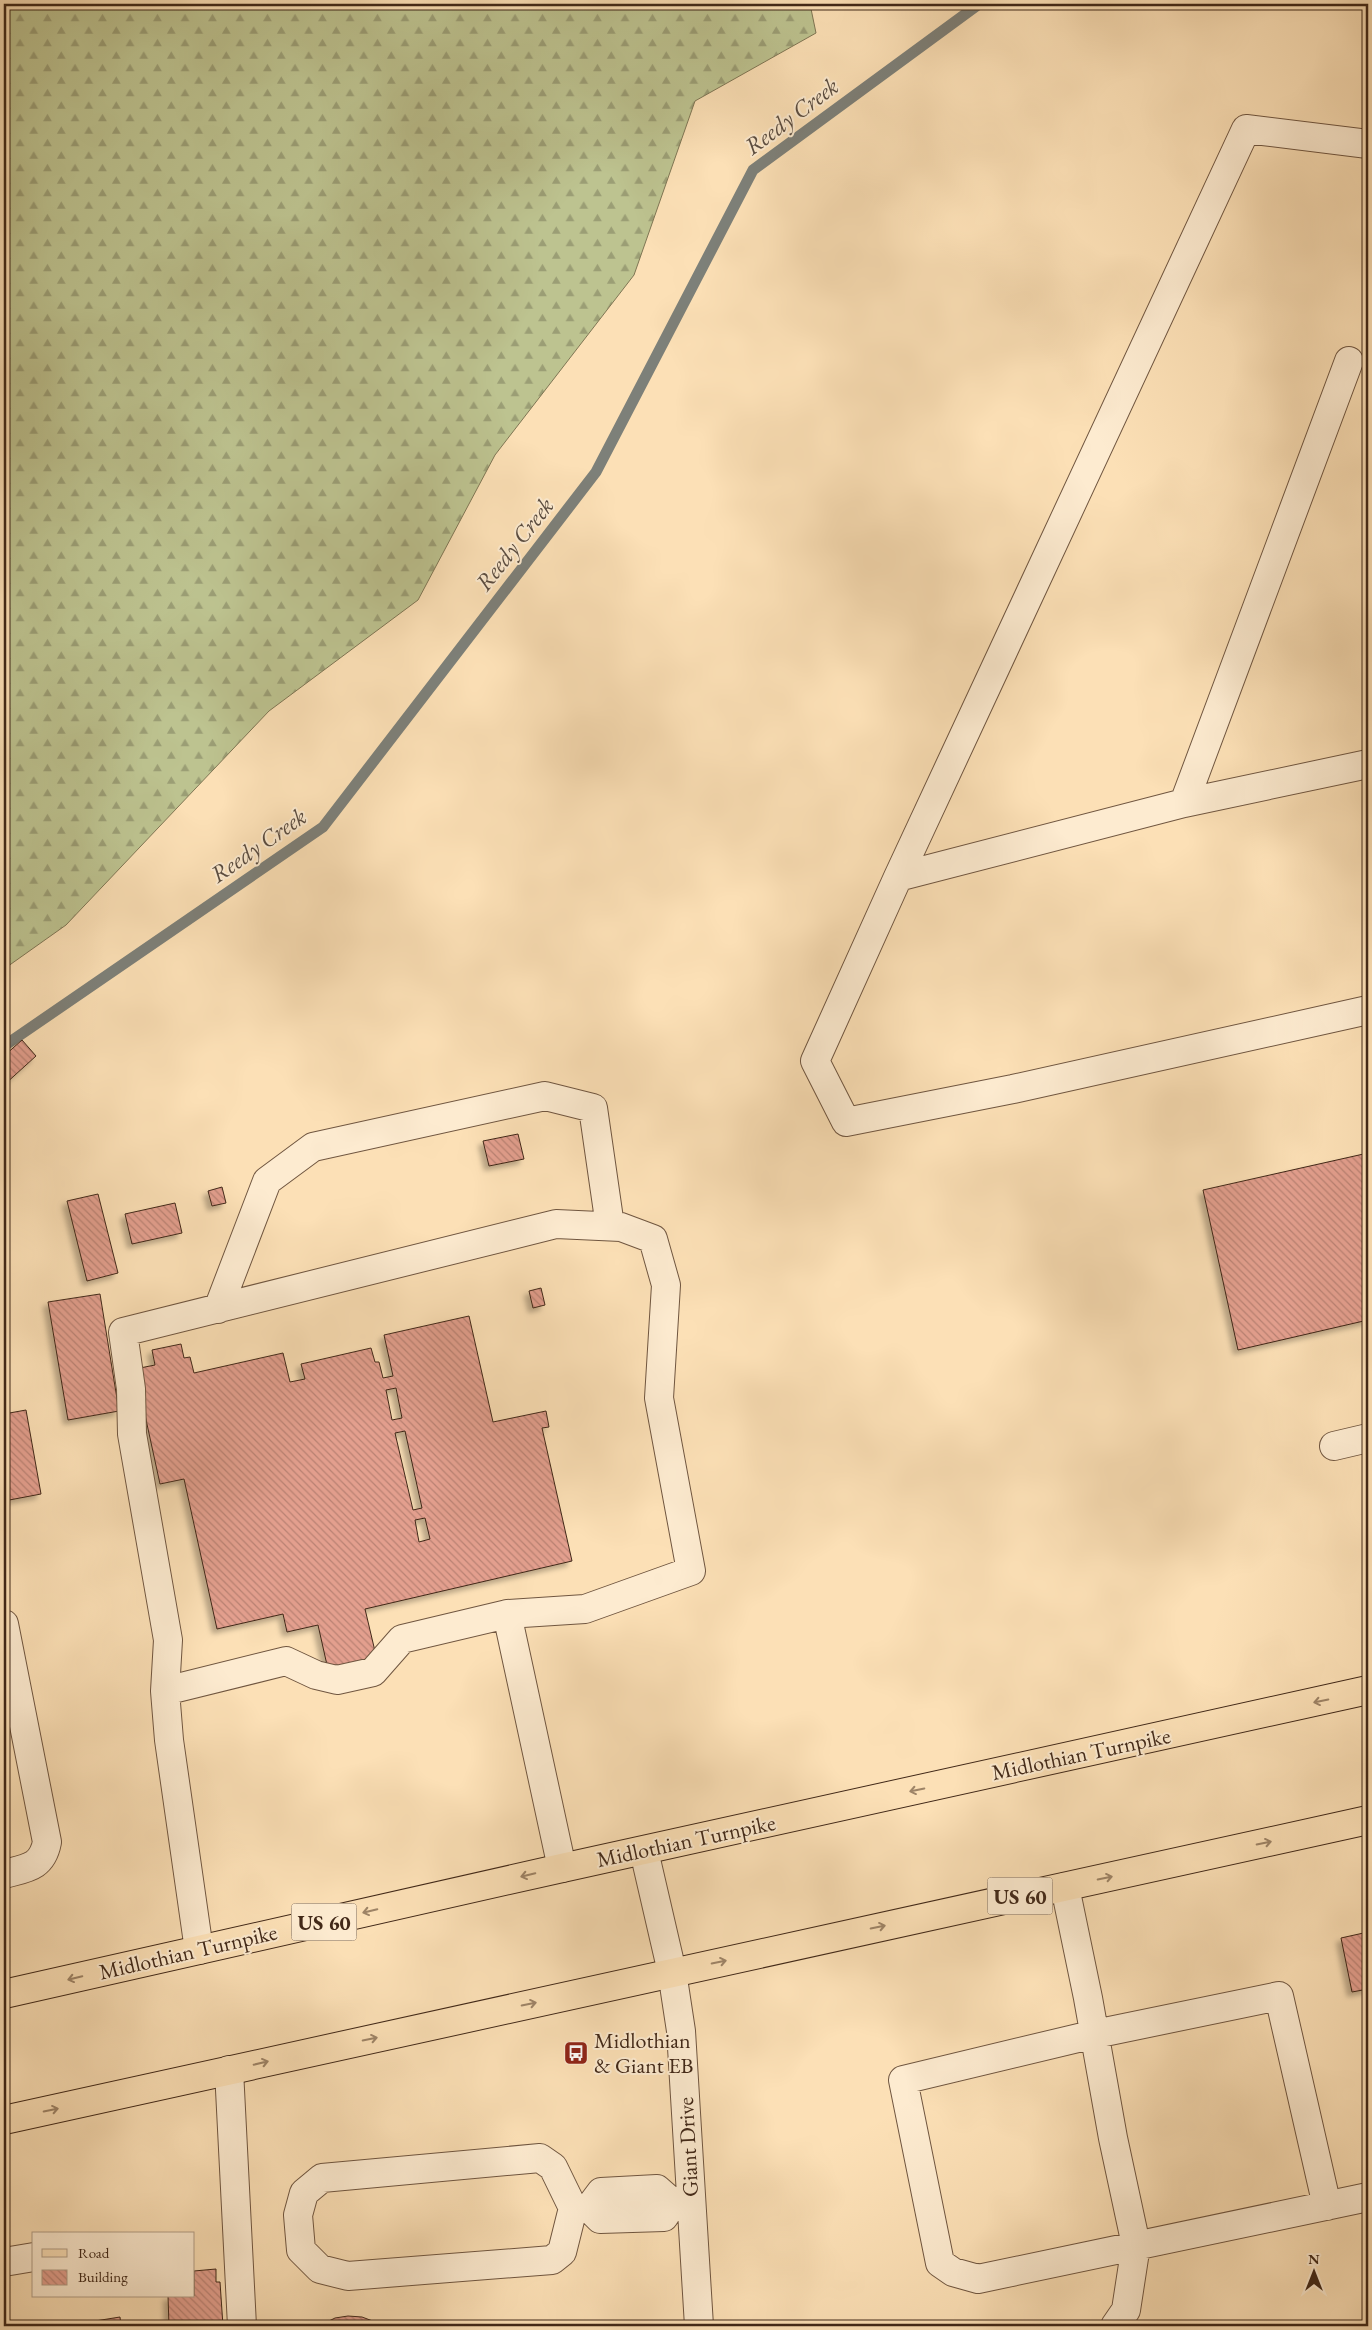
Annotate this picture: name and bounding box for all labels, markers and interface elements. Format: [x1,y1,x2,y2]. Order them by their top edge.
water label: Reedy Creek [737,70,845,162]
water label: Reedy Creek [468,491,560,597]
water label: Reedy Creek [204,801,312,889]
one-way arrow [1313,1697,1329,1706]
street label: Midlothian Turnpike [989,1721,1173,1787]
one-way arrow [910,1786,926,1795]
street label: Midlothian Turnpike [594,1808,778,1874]
one-way arrow [1256,1838,1272,1847]
one-way arrow [521,1871,537,1880]
one-way arrow [1097,1873,1113,1882]
road number: US 60 [988,1878,1052,1914]
road number: US 60 [292,1904,356,1940]
one-way arrow [362,1907,378,1916]
street label: Midlothian Turnpike [96,1917,280,1987]
one-way arrow [870,1922,886,1932]
one-way arrow [711,1957,727,1966]
one-way arrow [67,1974,83,1983]
one-way arrow [520,1999,536,2008]
place label: Midlothian & Giant EB [594,2026,694,2080]
one-way arrow [362,2034,378,2043]
bus stop icon: Midlothian & Giant EB [563,2040,589,2066]
one-way arrow [253,2058,269,2067]
street label: Giant Drive [671,2096,705,2198]
one-way arrow [43,2105,59,2114]
legend [32,2232,195,2298]
text: Road [78,2243,110,2262]
north arrow [1290,2248,1340,2298]
text: N [1308,2250,1320,2268]
text: Building [78,2267,128,2286]

